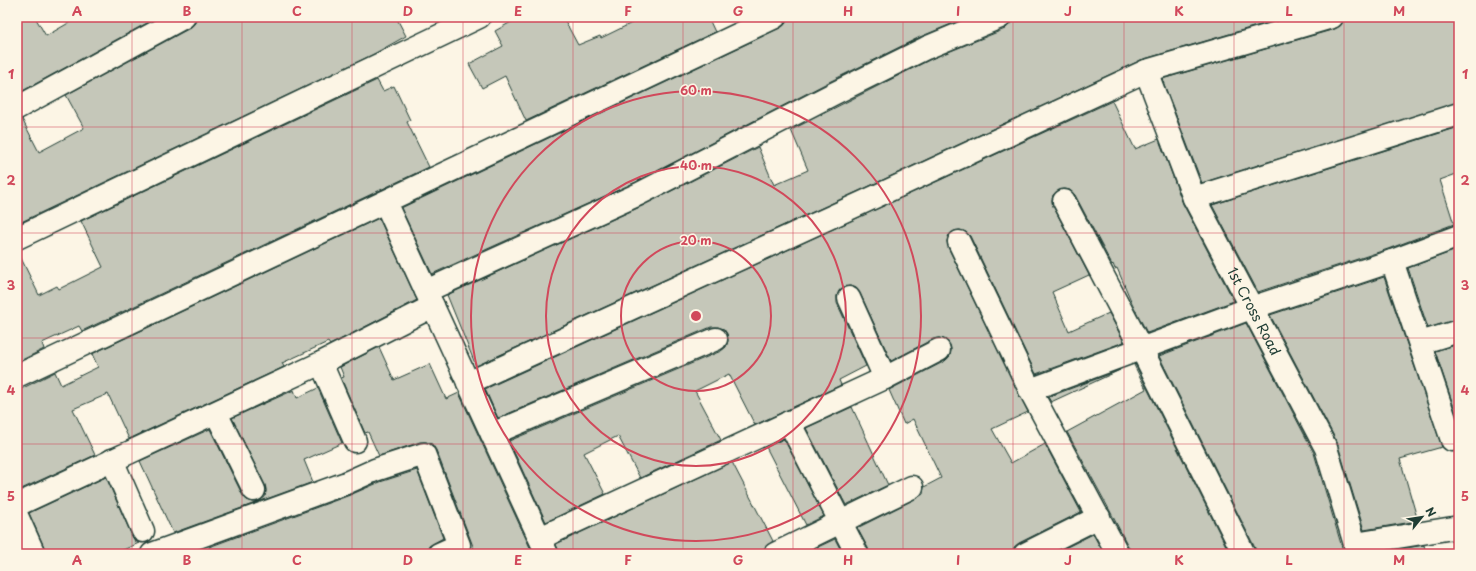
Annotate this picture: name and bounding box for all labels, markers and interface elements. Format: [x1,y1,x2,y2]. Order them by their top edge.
text: A [72,1,82,20]
text: B [183,1,192,20]
text: C [292,1,302,20]
text: D [403,1,413,20]
text: E [514,1,522,20]
text: F [624,1,632,20]
text: G [733,1,743,20]
text: H [843,1,853,20]
text: I [956,1,960,20]
text: J [1064,1,1072,20]
text: K [1174,1,1184,20]
text: L [1285,1,1293,20]
text: M [1393,1,1405,20]
text: 1 [8,64,14,83]
text: 1 [1462,64,1468,83]
text: 60 m [680,81,712,99]
text: 40 m [680,156,712,174]
text: 2 [6,170,16,189]
text: 2 [1460,170,1470,189]
text: 20 m [680,231,712,249]
street label: 1st Cross Road [1222,263,1286,359]
text: 3 [7,275,16,294]
text: 3 [1461,275,1470,294]
centre of rings [689,309,703,323]
text: 4 [7,380,16,399]
text: 4 [1461,380,1470,399]
text: 5 [7,486,15,505]
text: 5 [1461,486,1469,505]
north arrow [1402,497,1442,537]
text: N [1422,504,1441,520]
text: A [72,550,82,569]
text: B [183,550,192,569]
text: C [292,550,302,569]
text: D [403,550,413,569]
text: E [514,550,522,569]
text: F [624,550,632,569]
text: G [733,550,743,569]
text: H [843,550,853,569]
text: I [956,550,960,569]
text: J [1064,550,1072,569]
text: K [1174,550,1184,569]
text: L [1285,550,1293,569]
text: M [1393,550,1405,569]

